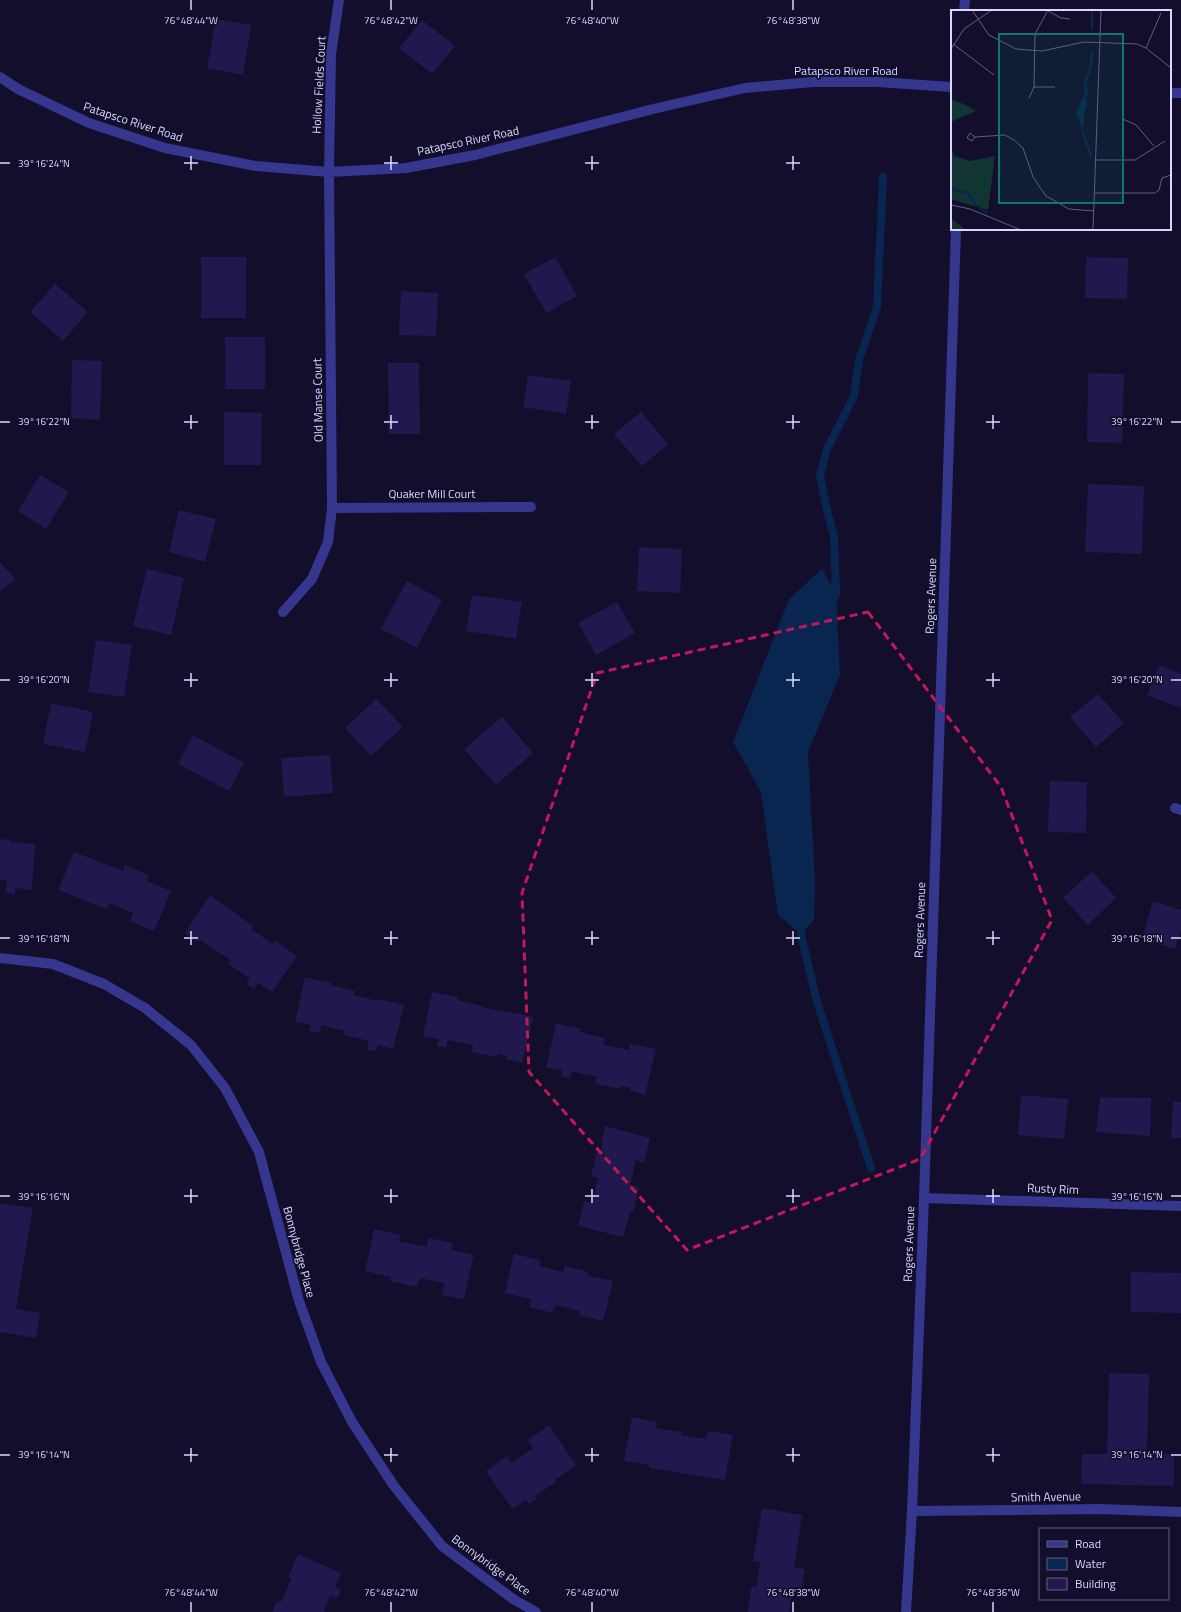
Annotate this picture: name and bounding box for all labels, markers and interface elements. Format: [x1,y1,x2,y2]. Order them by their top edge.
inset map [951,10,1171,230]
text: 76°48'44"W [164,13,218,28]
text: 76°48'42"W [364,13,418,28]
text: 76°48'40"W [565,13,619,28]
text: 76°48'38"W [766,13,820,28]
street label: Hollow Fields Court [306,35,331,134]
street label: Patapsco River Road [794,61,898,80]
street label: Patapsco River Road [81,96,185,147]
street label: Patapsco River Road [415,120,521,161]
text: 39°16'24"N [18,156,70,171]
street label: Old Manse Court [307,357,328,442]
text: 39°16'22"N [18,414,70,429]
text: 39°16'22"N [1111,414,1163,429]
street label: Quaker Mill Court [388,484,476,503]
street label: Rogers Avenue [920,558,941,634]
text: 39°16'20"N [18,672,70,687]
text: 39°16'20"N [1111,672,1163,687]
street label: Rogers Avenue [909,882,930,958]
text: 39°16'18"N [18,931,70,946]
text: 39°16'18"N [1111,931,1163,946]
street label: Rusty Rim [1027,1178,1079,1199]
text: 39°16'16"N [18,1189,70,1204]
text: 39°16'16"N [1111,1189,1163,1204]
street label: Bonnybridge Place [278,1204,321,1300]
street label: Rogers Avenue [898,1206,919,1282]
text: 39°16'14"N [18,1447,70,1462]
text: 39°16'14"N [1111,1447,1163,1462]
street label: Smith Avenue [1011,1486,1081,1507]
legend [1039,1528,1169,1600]
street label: Bonnybridge Place [448,1529,535,1600]
text: Road [1075,1534,1101,1553]
text: Water [1075,1554,1106,1573]
text: Building [1075,1574,1116,1593]
text: 76°48'44"W [164,1585,218,1600]
text: 76°48'42"W [364,1585,418,1600]
text: 76°48'40"W [565,1585,619,1600]
text: 76°48'38"W [766,1585,820,1600]
text: 76°48'36"W [966,1585,1020,1600]

